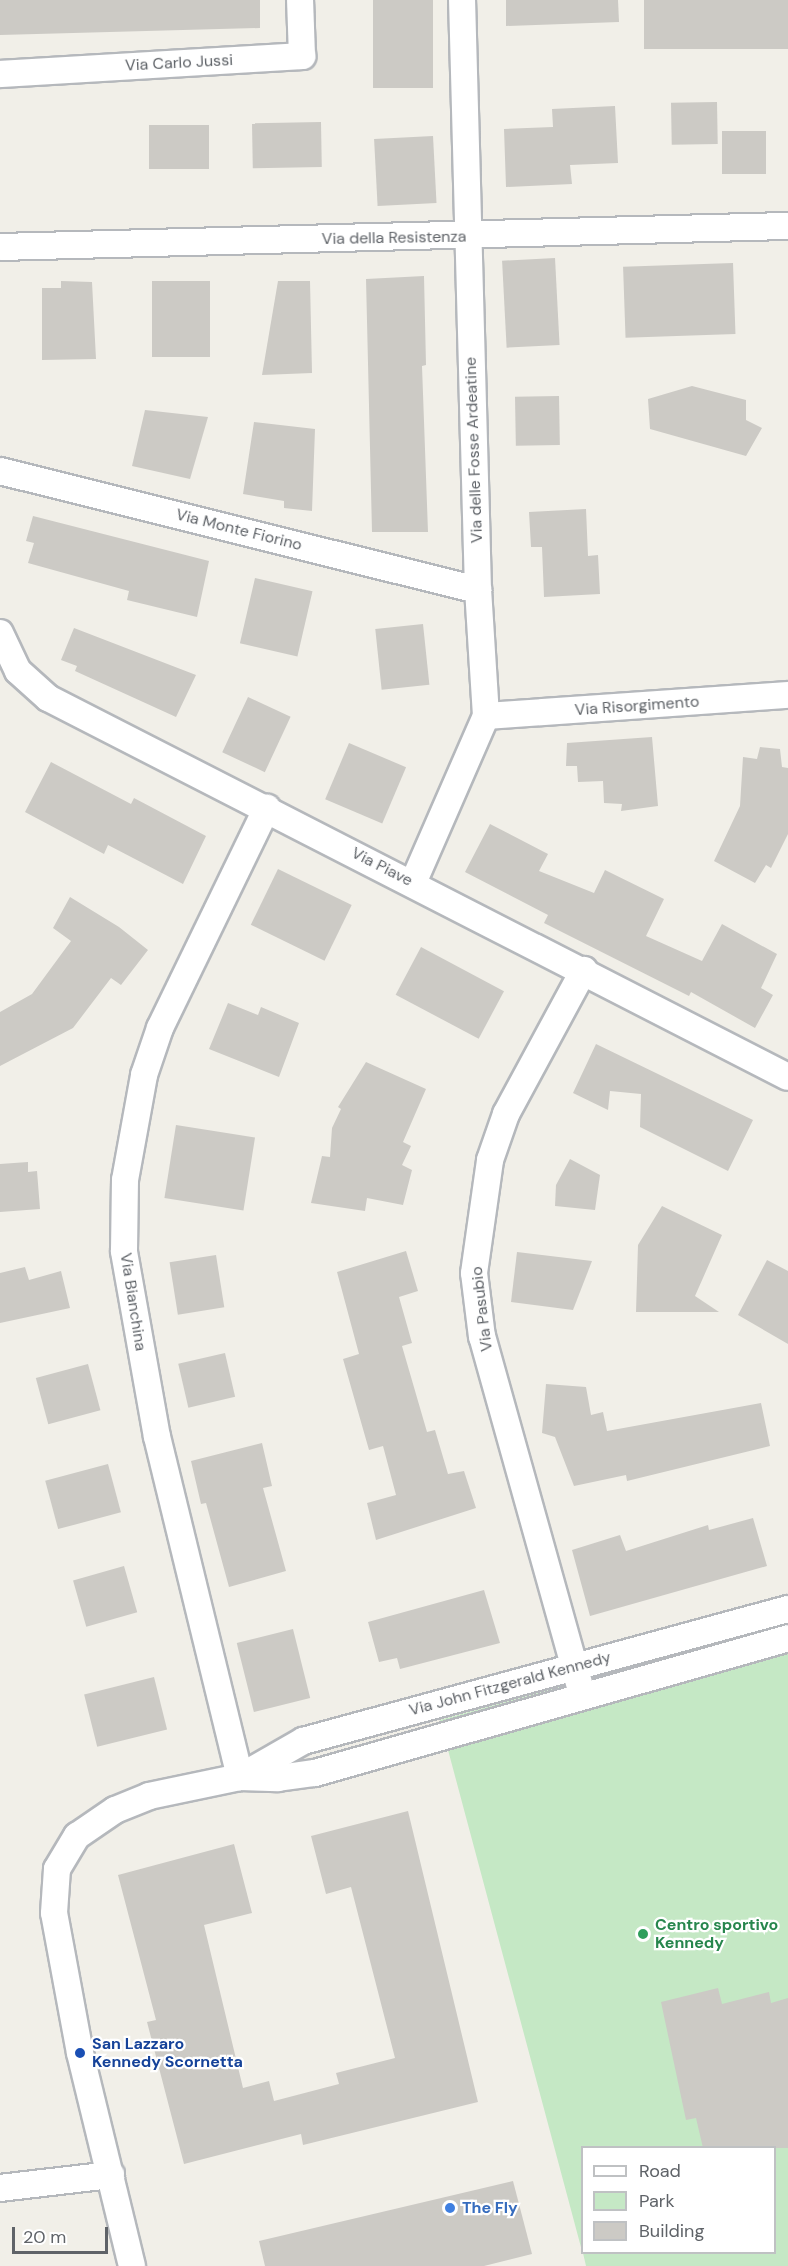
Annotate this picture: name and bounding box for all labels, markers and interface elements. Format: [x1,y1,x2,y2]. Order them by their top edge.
street label: Via Carlo Jussi [125,51,233,75]
street label: Via della Resistenza [321,227,467,249]
street label: Via delle Fosse Ardeatine [461,356,487,544]
street label: Via Monte Fiorino [174,505,304,555]
street label: Via Risorgimento [574,692,700,720]
street label: Via Piave [348,843,416,891]
street label: Via Bianchina [116,1252,150,1352]
street label: Via Pasubio [467,1265,497,1353]
street label: Via John Fitzgerald Kennedy [407,1648,613,1720]
place label: Centro sportivo Kennedy [655,1915,778,1953]
marker: Centro sportivo Kennedy [636,1927,650,1941]
place label: San Lazzaro Kennedy Scornetta [92,2034,243,2072]
marker: San Lazzaro Kennedy Scornetta [73,2046,87,2060]
legend [581,2146,776,2254]
text: Road [639,2159,681,2183]
text: Park [639,2189,675,2213]
place label: The Fly [462,2198,518,2218]
marker: The Fly [443,2201,457,2215]
scale bar [15,2215,111,2253]
text: Building [639,2219,704,2243]
text: 20 m [23,2225,66,2249]

